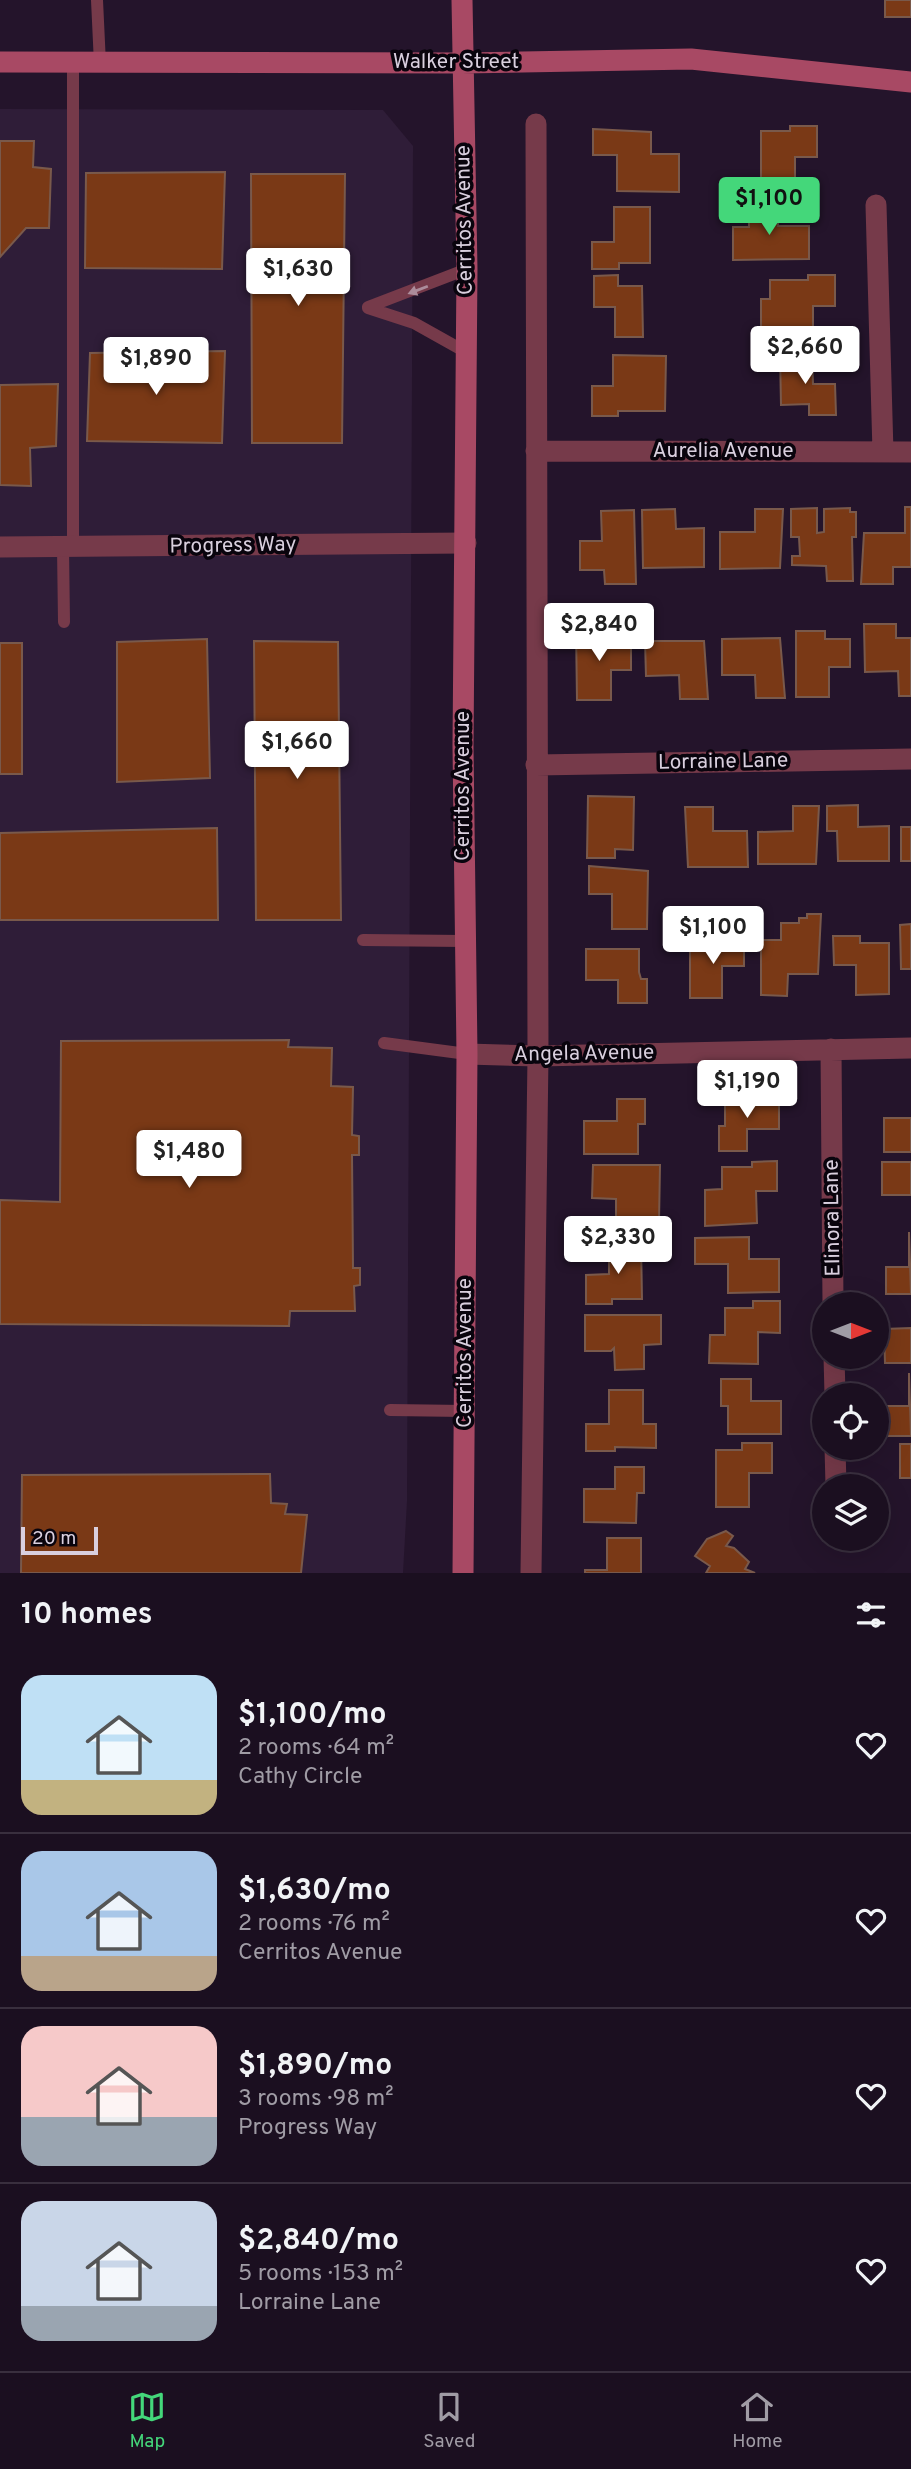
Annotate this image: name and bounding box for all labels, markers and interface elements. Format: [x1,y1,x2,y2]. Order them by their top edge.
street label: Walker Street [393,49,519,76]
street label: Cerritos Avenue [450,145,480,295]
pin: $1,100 [712,177,826,237]
text: $1,100 [735,185,803,214]
pin: $1,630 [241,248,355,308]
text: $1,630 [262,256,334,285]
one-way arrow [408,285,429,296]
pin: $2,660 [748,326,862,386]
text: $2,660 [766,334,844,363]
pin: $1,890 [99,338,213,397]
text: $1,890 [120,345,192,374]
street label: Aurelia Avenue [652,438,794,465]
street label: Progress Way [169,531,297,561]
pin: $2,840 [542,604,656,663]
text: $2,840 [560,611,638,640]
street label: Cerritos Avenue [450,711,477,861]
pin: $1,660 [240,722,354,781]
text: $1,660 [261,729,333,758]
street label: Lorraine Lane [658,747,788,777]
pin: $1,100 [656,906,770,966]
text: $1,100 [679,914,747,943]
street label: Angela Avenue [514,1039,654,1069]
pin: $1,190 [690,1060,804,1120]
text: $1,190 [713,1068,781,1097]
pin: $1,480 [132,1130,246,1190]
text: $1,480 [152,1138,226,1167]
street label: Elinora Lane [818,1159,848,1277]
pin: $2,330 [561,1216,675,1276]
text: $2,330 [580,1224,656,1253]
street label: Cerritos Avenue [452,1278,479,1428]
north arrow [812,1292,889,1368]
map controls [812,1292,889,1551]
button: locate [812,1383,889,1460]
button: layers [812,1474,889,1551]
scale bar [21,1524,98,1556]
text: 20 m [32,1527,76,1551]
icon: filters [852,1596,890,1634]
text: 10 homes [21,1597,152,1634]
text: $1,100/mo [238,1697,387,1734]
icon: home [77,1703,161,1787]
icon: heart [852,1726,890,1764]
text: 2 rooms · 64 m² [238,1734,394,1763]
text: Cathy Circle [238,1763,362,1792]
text: $1,630/mo [238,1873,391,1910]
icon: home [77,1879,161,1963]
icon: heart [852,1902,890,1940]
text: 2 rooms · 76 m² [238,1910,390,1939]
text: Cerritos Avenue [238,1939,402,1968]
text: $1,890/mo [238,2048,392,2085]
icon: home [77,2054,161,2138]
icon: heart [852,2077,890,2115]
text: 3 rooms · 98 m² [238,2085,394,2114]
text: Progress Way [238,2114,377,2143]
text: $2,840/mo [238,2223,399,2260]
icon: home [77,2229,161,2313]
icon: heart [852,2252,890,2290]
text: 5 rooms · 153 m² [238,2260,403,2289]
text: Lorraine Lane [238,2289,381,2318]
tab: Map [128,2388,166,2454]
tab: Saved [423,2388,475,2454]
tab: Home [732,2388,783,2454]

